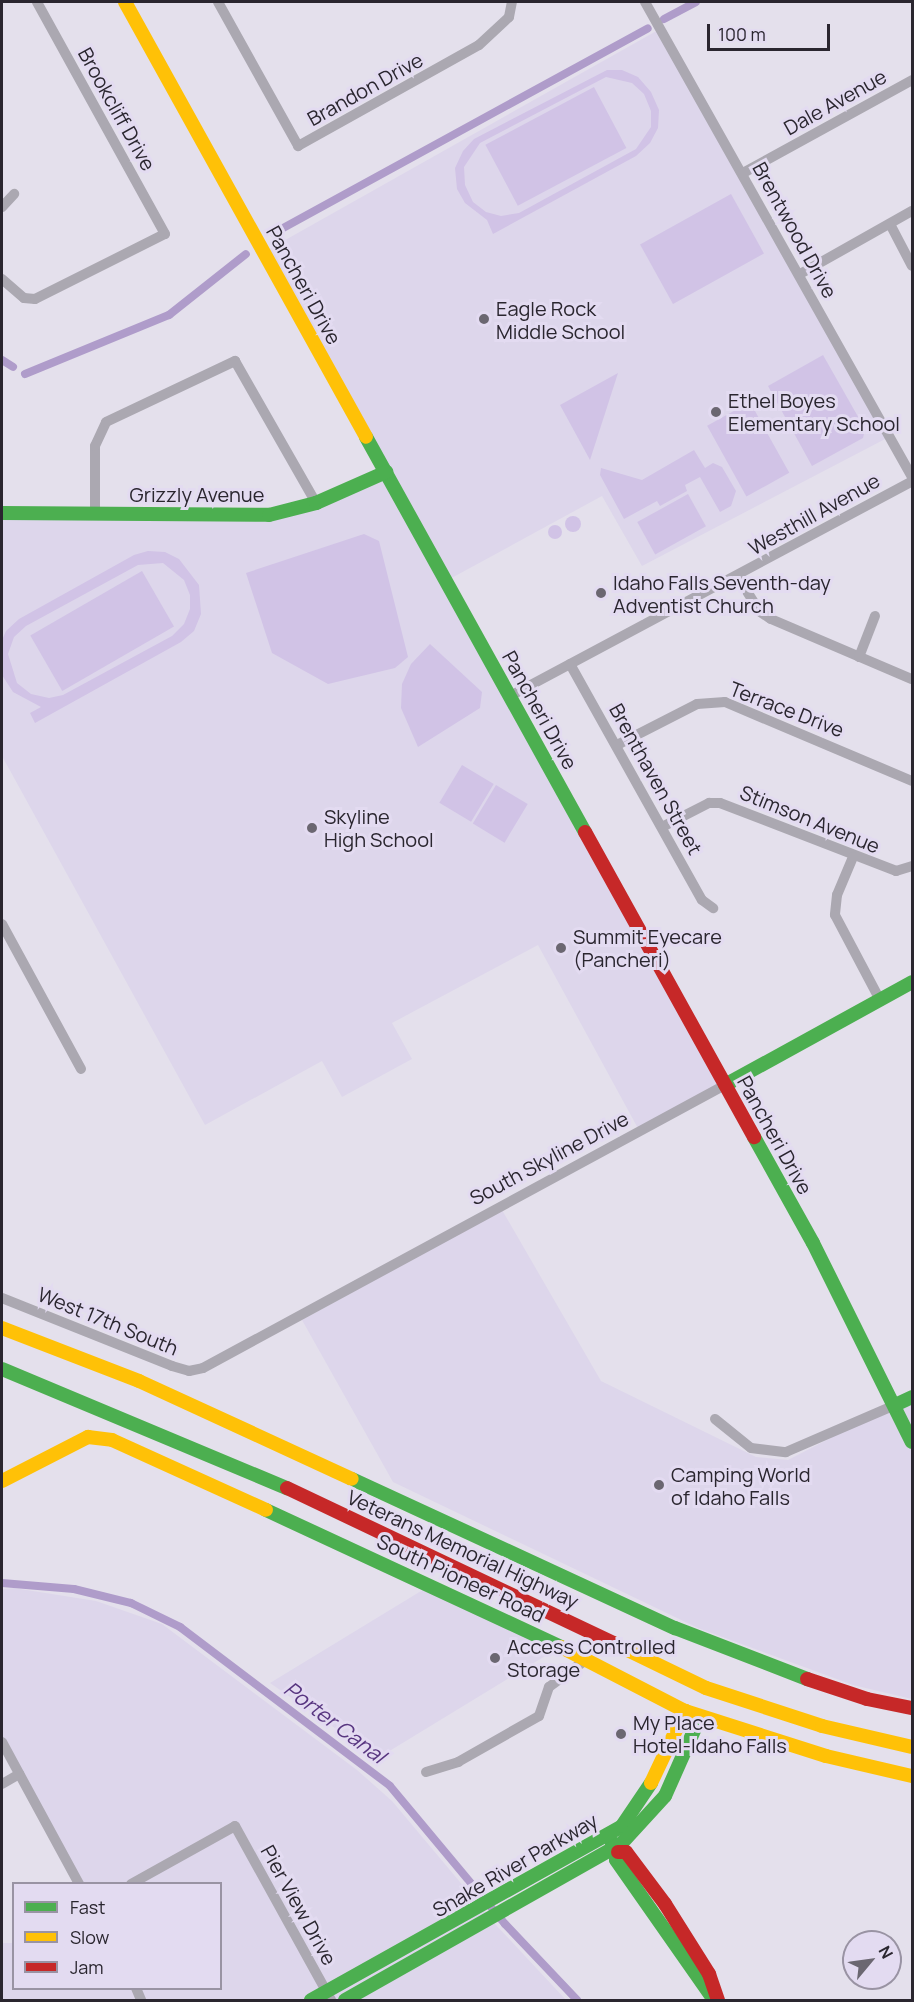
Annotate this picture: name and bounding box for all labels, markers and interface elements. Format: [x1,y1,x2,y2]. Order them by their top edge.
scale bar [710,12,833,50]
text: 100 m [718,22,766,46]
street label: Brookcliff Drive [73,43,161,175]
street label: Brandon Drive [303,47,427,131]
street label: Dale Avenue [780,64,890,140]
street label: Brentwood Drive [748,158,842,302]
street label: Pancheri Drive [262,222,346,348]
place label: Eagle Rock Middle School [496,296,625,343]
marker: Eagle Rock Middle School [477,312,491,326]
place label: Ethel Boyes Elementary School [728,388,900,435]
marker: Ethel Boyes Elementary School [709,405,723,419]
street label: Westhill Avenue [744,468,884,560]
street label: Grizzly Avenue [130,482,264,506]
place label: Idaho Falls Seventh-day Adventist Church [613,570,831,617]
marker: Idaho Falls Seventh-day Adventist Church [594,586,608,600]
street label: Pancheri Drive [498,647,582,773]
street label: Terrace Drive [727,676,847,742]
street label: Brenthaven Street [605,699,707,859]
street label: Stimson Avenue [737,780,883,858]
place label: Skyline High School [324,804,434,851]
marker: Skyline High School [305,821,319,835]
place label: Summit Eyecare (Pancheri) [573,924,722,971]
marker: Summit Eyecare (Pancheri) [554,941,568,955]
street label: Pancheri Drive [733,1072,817,1198]
street label: South Skyline Drive [466,1106,632,1210]
street label: West 17th South [34,1282,182,1360]
place label: Camping World of Idaho Falls [671,1462,811,1509]
marker: Camping World of Idaho Falls [652,1478,666,1492]
street label: Veterans Memorial Highway [343,1485,583,1613]
street label: South Pioneer Road [373,1529,549,1627]
place label: Access Controlled Storage [507,1634,676,1681]
marker: Access Controlled Storage [488,1651,502,1665]
water label: Porter Canal [279,1676,391,1768]
place label: My Place Hotel-Idaho Falls [633,1710,787,1757]
marker: My Place Hotel-Idaho Falls [614,1727,628,1741]
street label: Snake River Parkway [428,1808,602,1922]
street label: Pier View Drive [256,1841,342,1969]
legend [12,1882,222,1990]
text: Fast [70,1895,105,1919]
text: Slow [70,1925,109,1949]
north arrow [842,1930,902,1990]
text: N [874,1942,898,1963]
text: Jam [70,1955,104,1979]

